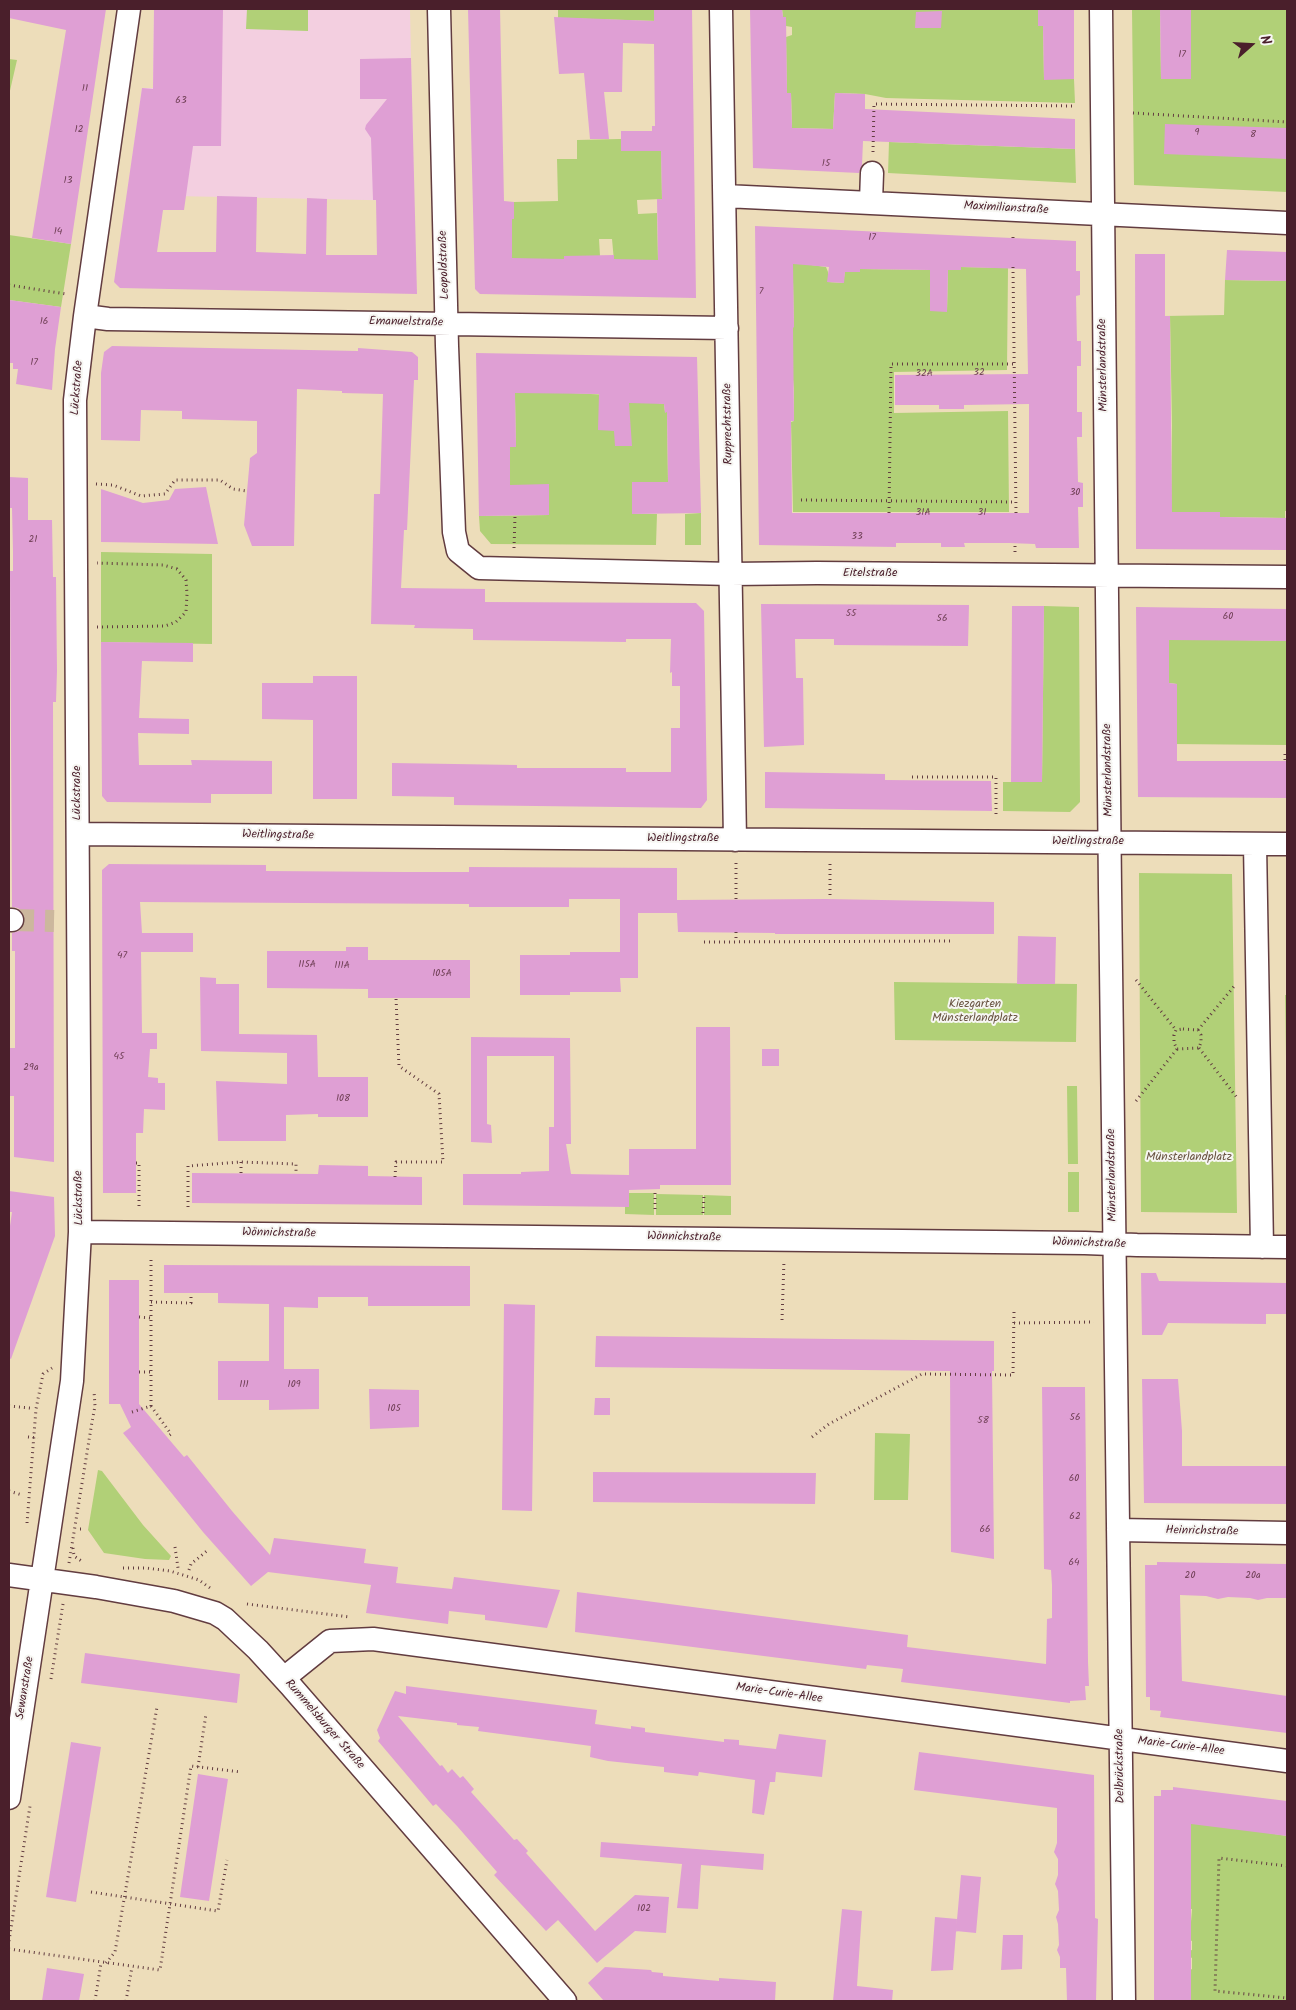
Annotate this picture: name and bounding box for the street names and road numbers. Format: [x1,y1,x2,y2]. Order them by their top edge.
street label: Maximilianstraße [963,200,1049,218]
street label: Leopoldstraße [437,230,453,300]
street label: Emanuelstraße [369,315,443,331]
street label: Münsterlandstraße [1096,318,1112,412]
street label: Lückstraße [69,360,87,416]
street label: Rupprechtstraße [721,383,737,465]
street label: Eitelstraße [843,567,897,581]
street label: Münsterlandstraße [1101,723,1117,817]
street label: Lückstraße [71,765,85,821]
street label: Weitlingstraße [242,828,314,844]
street label: Weitlingstraße [647,832,719,846]
street label: Weitlingstraße [1052,835,1124,849]
street label: Münsterlandstraße [1105,1128,1121,1222]
street label: Lückstraße [72,1170,88,1226]
street label: Wönnichstraße [242,1226,316,1242]
street label: Wönnichstraße [647,1230,721,1246]
street label: Wönnichstraße [1052,1236,1126,1252]
street label: Heinrichstraße [1165,1524,1239,1540]
street label: Sewanstraße [14,1655,38,1721]
street label: Rummelsburger Straße [281,1677,367,1773]
street label: Marie-Curie-Allee [735,1681,823,1707]
street label: Delbrückstraße [1113,1728,1129,1804]
street label: Marie-Curie-Allee [1137,1735,1225,1759]

